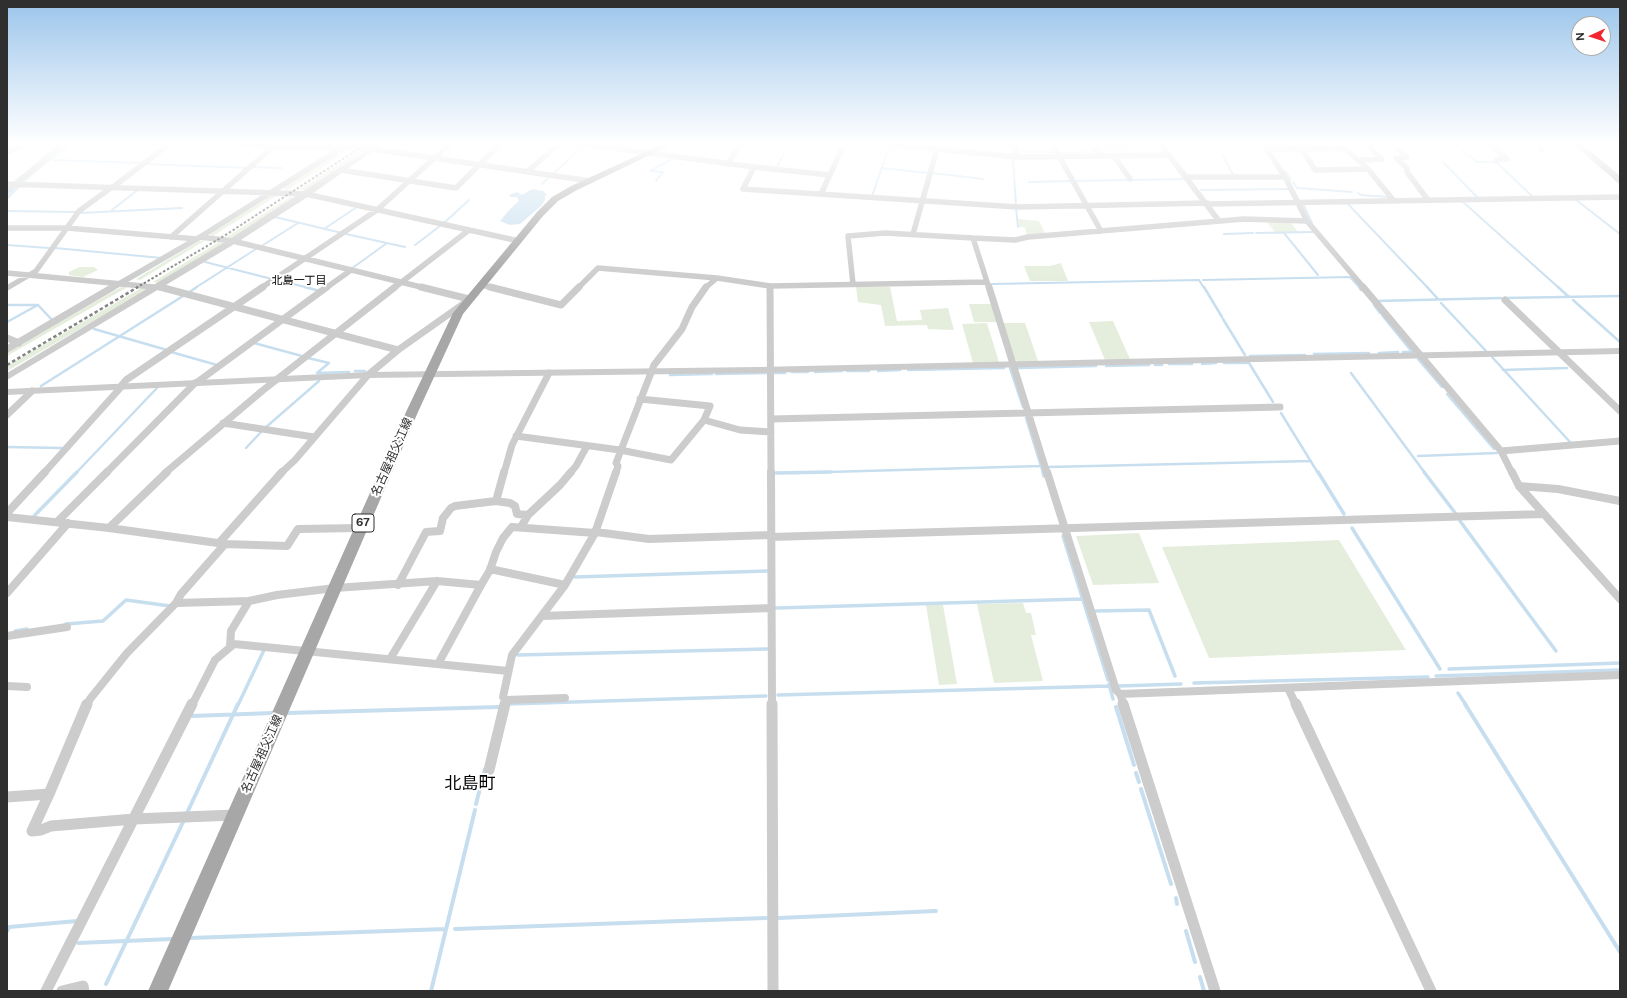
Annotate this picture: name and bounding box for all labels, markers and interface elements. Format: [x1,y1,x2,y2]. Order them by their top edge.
north arrow [1571,16,1611,56]
text: N [1574,32,1586,41]
district label: 北島一丁目 [272,274,326,288]
street label: 名古屋祖父江線 [368,416,416,498]
road number: 67 [352,514,374,532]
street label: 名古屋祖父江線 [238,713,286,795]
district label: 北島町 [445,774,495,794]

